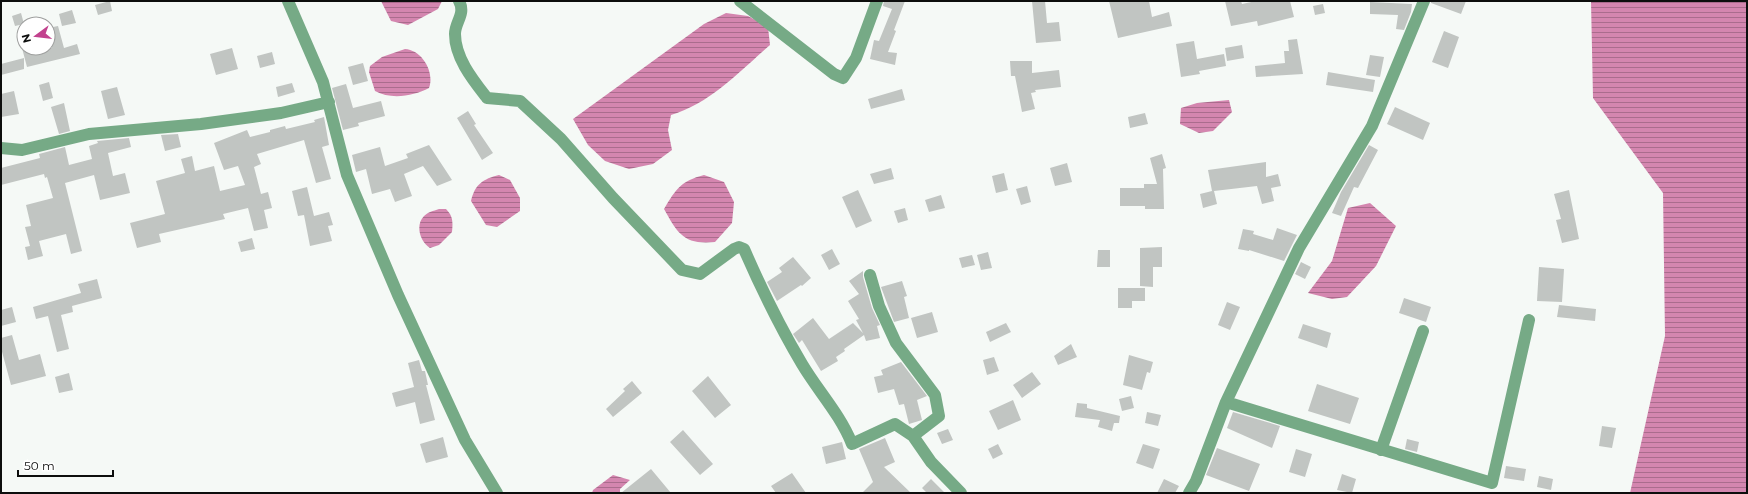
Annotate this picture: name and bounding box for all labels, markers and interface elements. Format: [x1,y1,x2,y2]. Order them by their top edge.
north arrow [16,16,56,56]
text: N [18,32,34,45]
scale bar [18,452,113,478]
text: 50 m [24,458,55,473]

